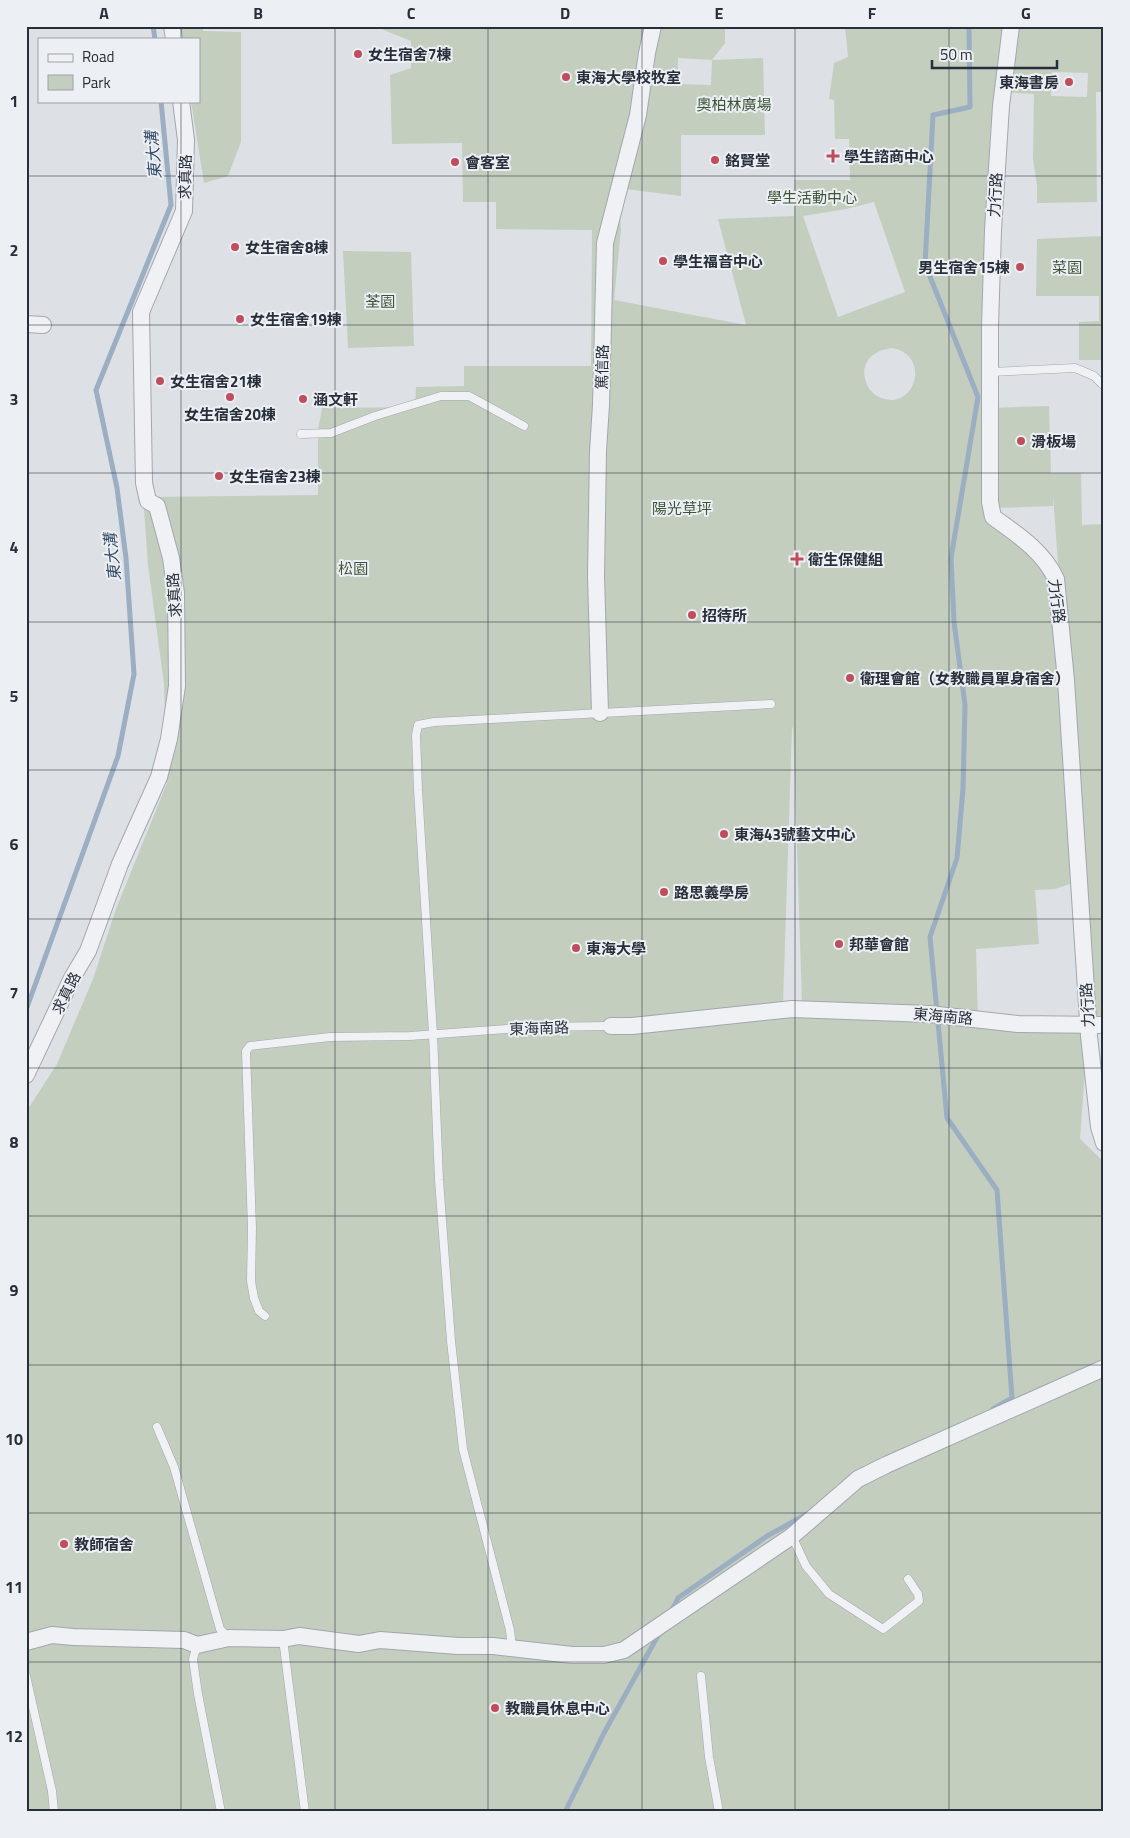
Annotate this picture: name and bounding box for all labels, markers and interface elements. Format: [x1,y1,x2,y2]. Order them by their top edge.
text: A [99,1,109,25]
text: B [253,1,263,25]
text: C [407,1,416,25]
text: D [560,1,570,25]
text: E [715,1,724,25]
text: F [868,1,877,25]
text: G [1021,1,1031,25]
legend [38,38,200,102]
scale bar [932,38,1058,70]
place label: 女生宿舍7棟 [368,43,451,66]
text: 50 m [940,43,973,66]
text: Road [82,45,114,68]
marker: 女生宿舍7棟 [352,48,364,60]
place label: 東海大學校牧室 [576,66,681,89]
text: Park [82,71,111,94]
marker: 東海大學校牧室 [560,71,572,83]
place label: 東海書房 [999,71,1059,94]
marker: 東海書房 [1063,76,1075,88]
text: 1 [10,89,18,113]
park label: 奧柏林廣場 [696,93,772,116]
water label: 東大溝 [139,128,167,180]
place label: 學生諮商中心 [844,145,934,168]
place label: 銘賢堂 [725,149,770,172]
marker: 學生諮商中心 [826,149,840,163]
place label: 會客室 [465,151,510,174]
street label: 求真路 [173,154,197,200]
marker: 銘賢堂 [709,154,721,166]
marker: 會客室 [449,156,461,168]
street label: 力行路 [982,172,1008,218]
park label: 學生活動中心 [767,186,857,209]
place label: 女生宿舍8棟 [245,236,328,259]
text: 2 [10,238,18,262]
marker: 女生宿舍8棟 [229,241,241,253]
place label: 學生福音中心 [673,250,763,273]
marker: 學生福音中心 [657,255,669,267]
place label: 男生宿舍15棟 [918,256,1010,279]
park label: 菜園 [1052,256,1082,279]
marker: 男生宿舍15棟 [1014,261,1026,273]
park label: 荃園 [365,290,395,313]
place label: 女生宿舍19棟 [250,308,342,331]
marker: 女生宿舍19棟 [234,313,246,325]
street label: 篤信路 [590,344,614,390]
place label: 女生宿舍21棟 [170,370,262,393]
marker: 女生宿舍21棟 [154,375,166,387]
text: 3 [10,387,18,411]
place label: 涵文軒 [313,388,358,411]
marker: 女生宿舍20棟 [224,391,236,403]
marker: 涵文軒 [297,393,309,405]
place label: 女生宿舍20棟 [184,403,276,426]
place label: 滑板場 [1031,430,1076,453]
marker: 滑板場 [1015,435,1027,447]
place label: 女生宿舍23棟 [229,465,321,488]
marker: 女生宿舍23棟 [213,470,225,482]
park label: 陽光草坪 [652,497,712,520]
water label: 東大溝 [97,530,126,582]
text: 4 [10,535,19,559]
place label: 衛生保健組 [808,548,883,571]
marker: 衛生保健組 [790,552,804,566]
park label: 松園 [338,557,368,580]
street label: 求真路 [161,572,187,618]
street label: 力行路 [1042,577,1072,625]
place label: 招待所 [702,604,747,627]
marker: 招待所 [686,609,698,621]
place label: 衛理會館（女教職員單身宿舍） [860,667,1070,690]
marker: 衛理會館（女教職員單身宿舍） [844,672,856,684]
text: 5 [10,684,19,708]
place label: 東海43號藝文中心 [734,823,856,846]
marker: 東海43號藝文中心 [718,828,730,840]
text: 6 [10,832,19,856]
place label: 路思義學房 [674,881,749,904]
marker: 路思義學房 [658,886,670,898]
place label: 邦華會館 [849,933,909,956]
place label: 東海大學 [586,937,646,960]
marker: 邦華會館 [833,938,845,950]
marker: 東海大學 [570,942,582,954]
street label: 求真路 [46,968,86,1018]
text: 7 [10,981,18,1005]
street label: 力行路 [1074,982,1100,1028]
street label: 東海南路 [912,1002,974,1030]
street label: 東海南路 [509,1015,569,1041]
text: 8 [10,1130,19,1154]
text: 9 [10,1278,19,1302]
text: 10 [5,1427,23,1451]
place label: 教師宿舍 [74,1533,134,1556]
marker: 教師宿舍 [58,1538,70,1550]
text: 11 [5,1575,23,1599]
place label: 教職員休息中心 [505,1697,610,1720]
marker: 教職員休息中心 [489,1702,501,1714]
text: 12 [5,1724,23,1748]

